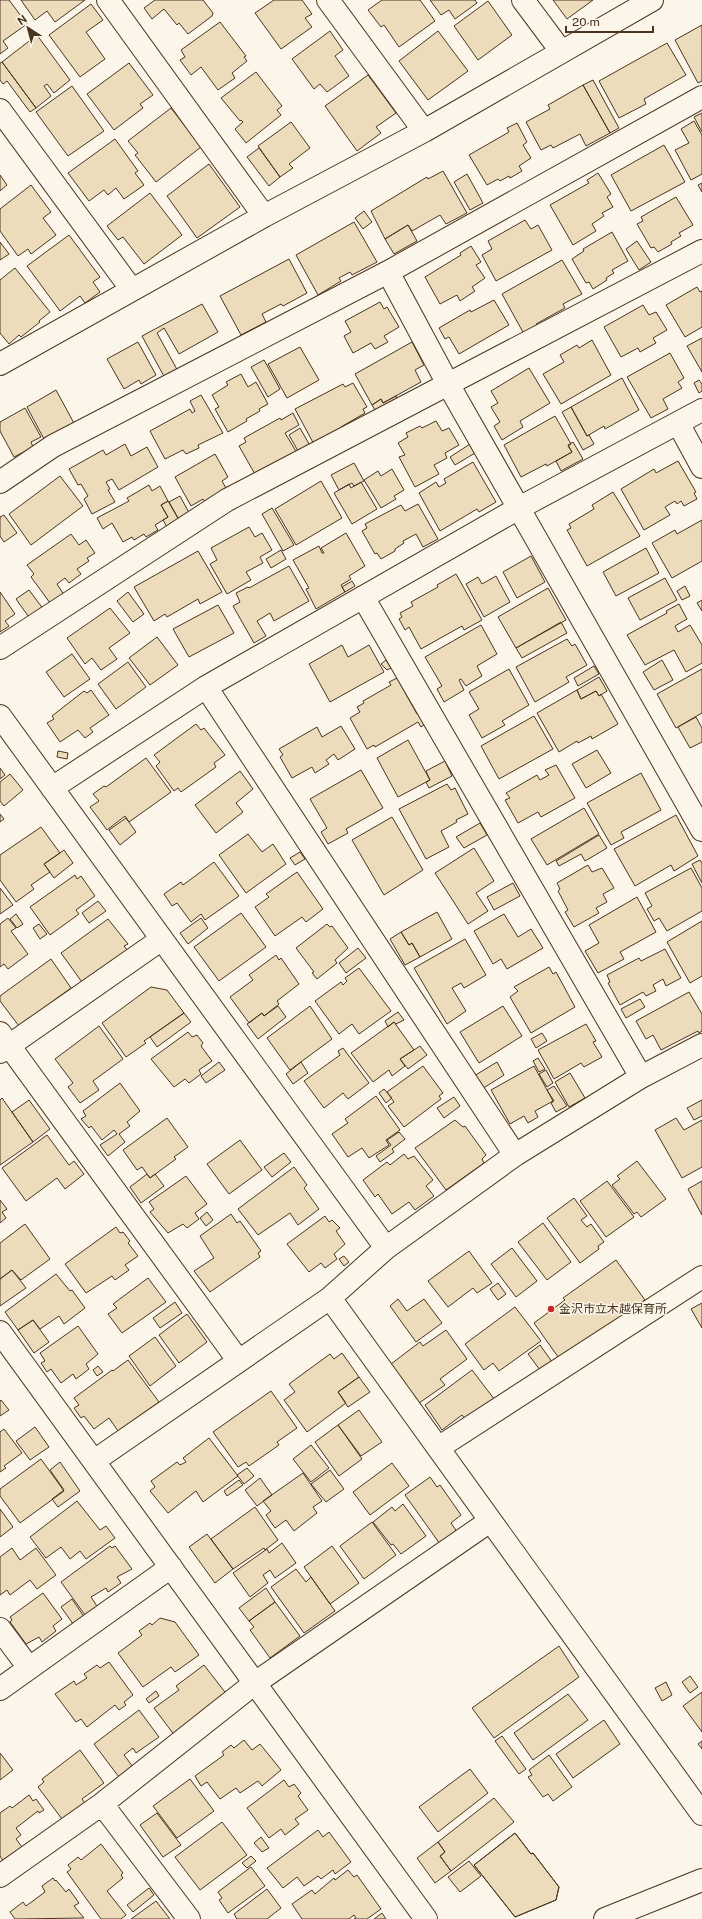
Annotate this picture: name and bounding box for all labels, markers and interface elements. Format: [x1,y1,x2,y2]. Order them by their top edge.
north arrow [8,8,48,48]
scale bar [566,8,653,34]
text: N [15,13,29,27]
text: 20 m [572,15,600,29]
place label: 金沢市立木越保育所 [559,1302,667,1316]
marker: 金沢市立木越保育所 [546,1304,556,1314]

